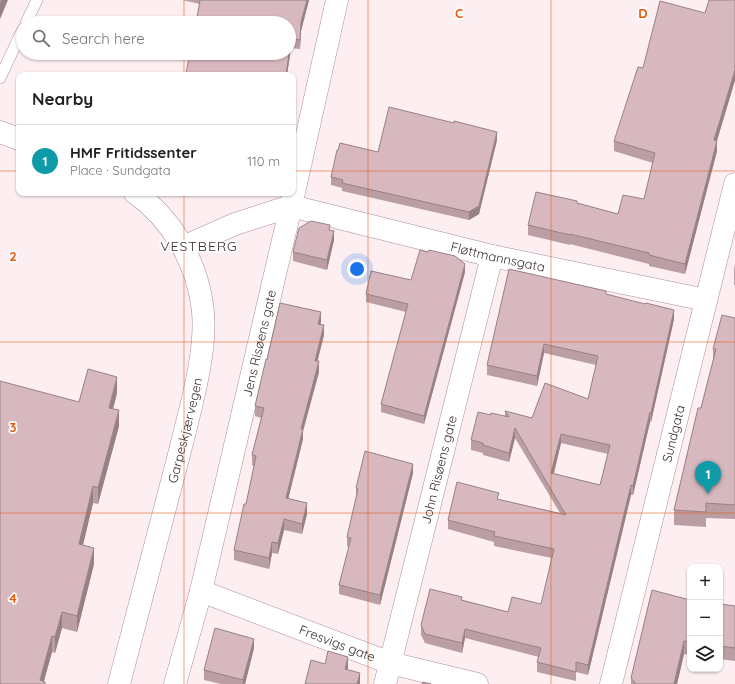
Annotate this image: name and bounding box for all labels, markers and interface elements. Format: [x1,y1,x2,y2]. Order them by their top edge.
text: C [455,5,463,21]
text: D [638,5,648,21]
search box [16,16,296,60]
icon: search [30,27,52,49]
text: Search here [62,29,145,48]
text: Nearby [32,88,93,109]
text: HMF Fritidssenter [70,143,197,162]
text: 1 [42,153,48,169]
text: 110 m [247,153,280,169]
text: Place · Sundgata [70,162,171,178]
district label: VESTBERG [160,237,238,255]
street label: Fløttmannsgata [449,238,546,275]
text: 2 [9,248,17,264]
your location [347,259,367,279]
street label: Jens Risøens gate [239,288,279,398]
street label: Garpeskjærvegen [164,376,205,485]
street label: Sundgata [658,403,688,464]
street label: John Risøens gate [417,414,460,526]
text: 3 [10,419,17,435]
pin: 1 [695,461,721,494]
map controls [687,564,723,672]
button: + [687,564,723,600]
text: 4 [9,590,17,606]
button: − [687,600,723,636]
street label: Fresvigs gate [297,621,378,665]
button: layers [687,636,723,672]

